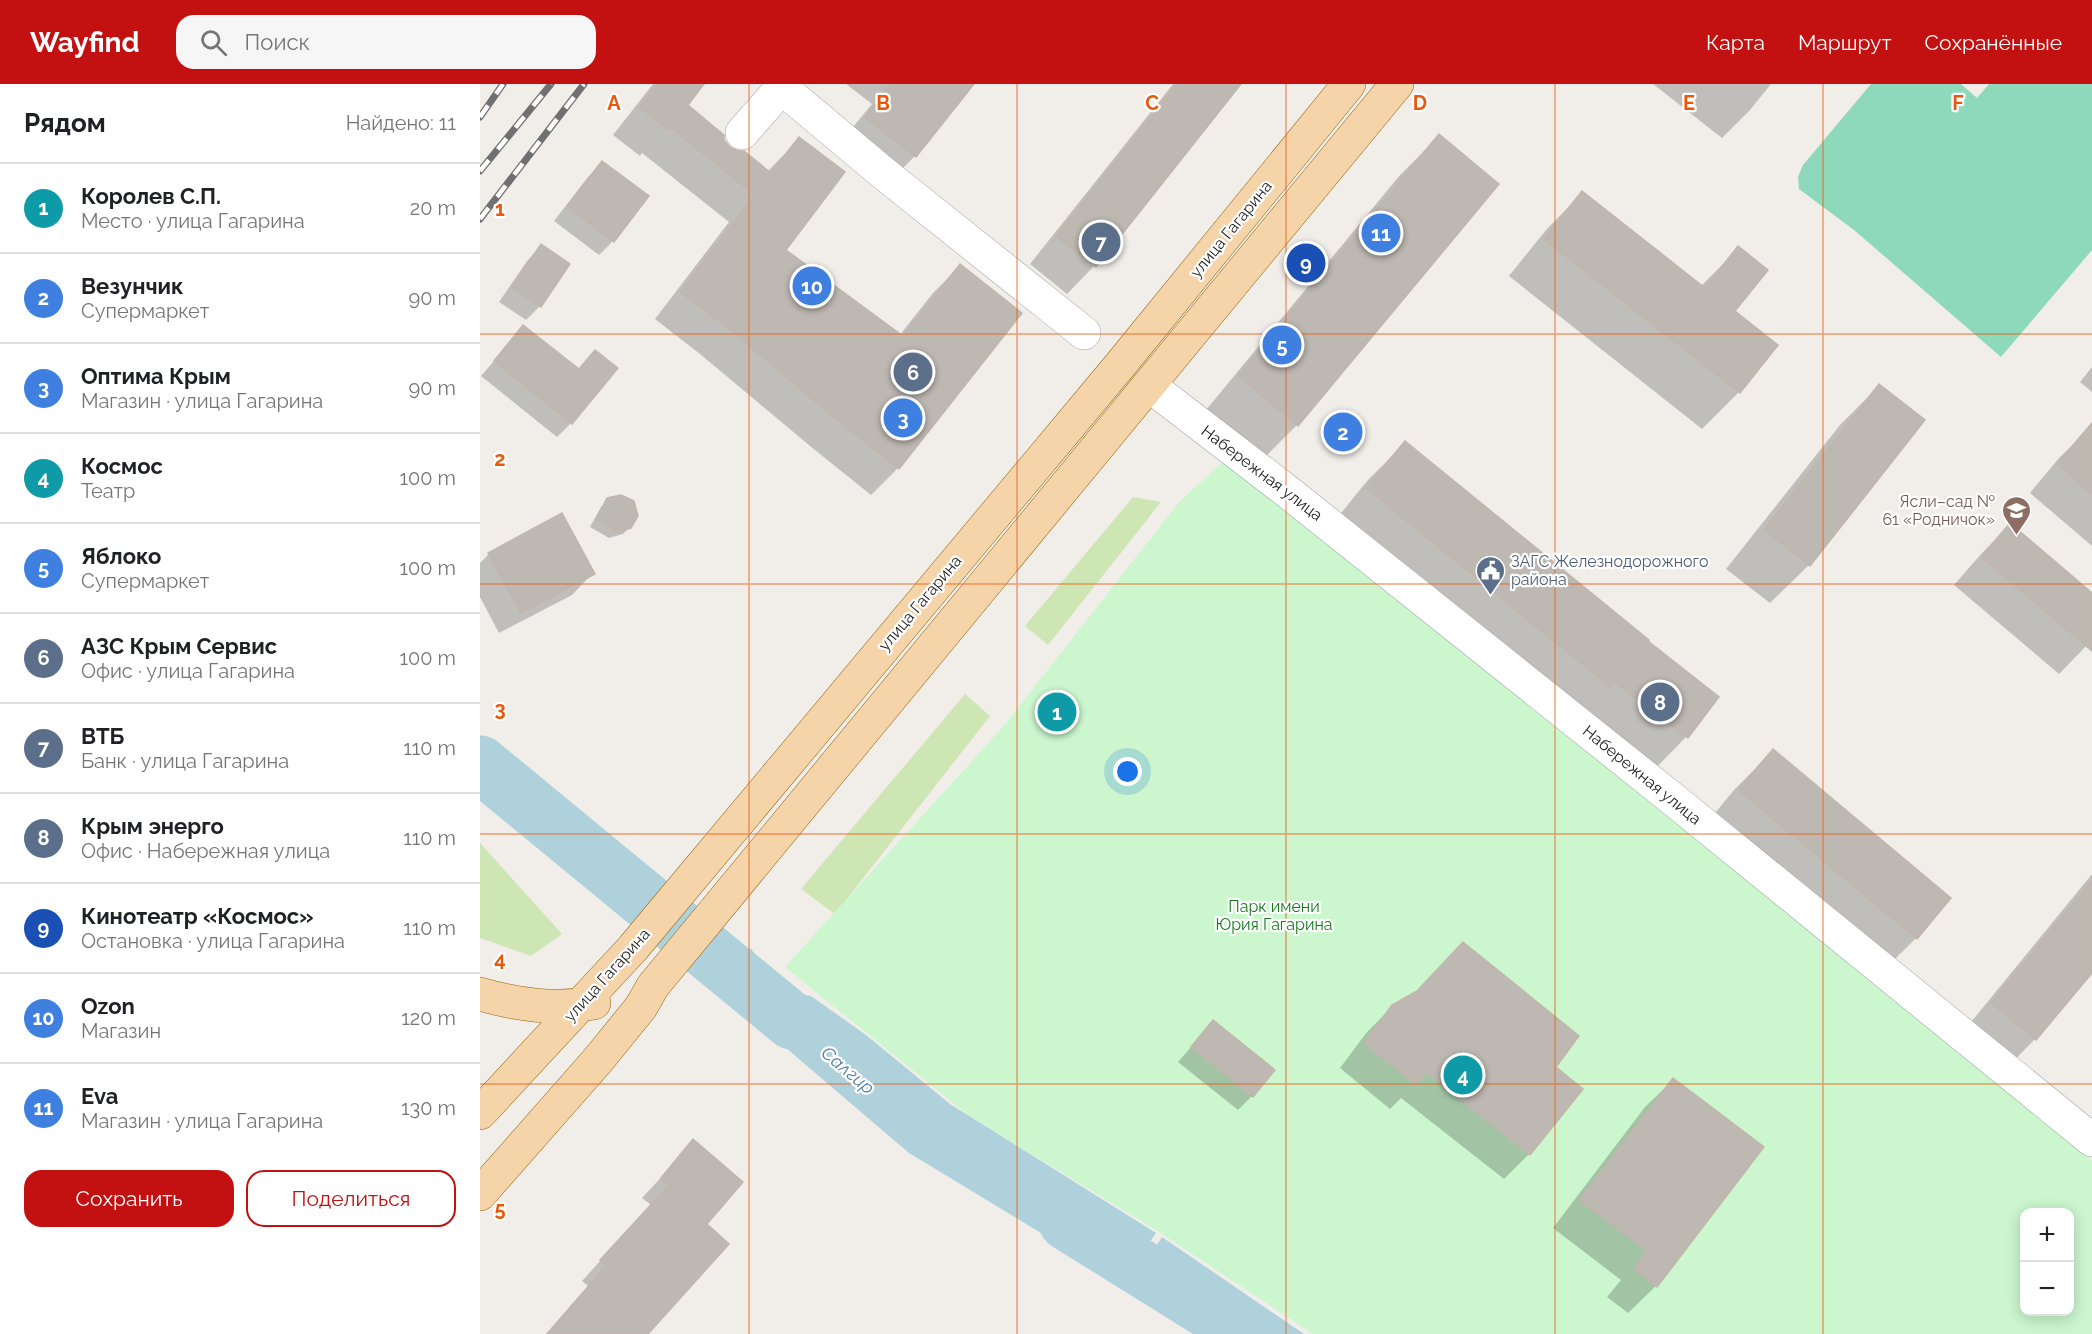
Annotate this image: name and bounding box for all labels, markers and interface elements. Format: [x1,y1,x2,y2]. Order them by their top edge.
search box [176,15,596,69]
text: Wayfind [30,26,140,59]
icon: search [197,26,230,59]
text: Поиск [245,29,310,55]
text: Карта [1706,30,1765,55]
text: Маршрут [1798,30,1891,55]
text: Сохранённые [1924,30,2062,55]
text: A [607,91,621,115]
text: B [876,91,890,115]
text: C [1145,91,1159,115]
text: D [1413,91,1427,115]
text: E [1683,91,1695,115]
text: F [1952,91,1964,115]
text: Рядом [24,108,106,138]
text: Найдено: 11 [346,111,456,135]
street label: улица Гагарина [1186,177,1276,281]
text: Королев С.П. [81,183,221,209]
text: 1 [39,196,48,220]
text: 20 m [410,196,456,220]
text: 1 [495,197,505,221]
text: Место · улица Гагарина [81,209,305,233]
pin: 11 [1362,210,1400,256]
pin: 7 [1082,220,1120,264]
pin: 9 [1286,240,1326,285]
pin: 10 [792,264,832,308]
text: Везунчик [81,273,184,299]
text: 2 [38,286,49,310]
text: 90 m [409,286,456,310]
text: Супермаркет [81,299,209,323]
pin: 5 [1262,322,1302,368]
pin: 6 [894,350,932,394]
text: Оптима Крым [81,363,231,389]
text: 3 [38,376,49,400]
text: 90 m [409,376,456,400]
text: Магазин · улица Гагарина [81,389,323,413]
pin: 3 [884,396,922,440]
pin: 2 [1324,410,1362,454]
street label: Набережная улица [1198,421,1326,525]
text: 2 [494,447,506,471]
text: Космос [81,453,163,479]
text: 4 [38,466,49,490]
text: 100 m [399,466,456,490]
text: Театр [81,479,135,503]
place label: Ясли–сад № 61 «Родничок» [1882,492,1995,529]
school or university icon: Ясли–сад № 61 «Родничок» [2000,494,2032,536]
text: Яблоко [81,543,161,569]
street label: улица Гагарина [874,551,966,655]
place label: ЗАГС Железнодорожного района [1511,552,1709,589]
public building icon: ЗАГС Железнодорожного района [1474,554,1506,596]
text: 5 [38,556,49,580]
text: 100 m [399,556,456,580]
text: Супермаркет [81,569,209,593]
text: АЗС Крым Сервис [81,633,277,659]
text: 6 [37,646,50,670]
text: 100 m [399,646,456,670]
text: Офис · улица Гагарина [81,659,295,683]
pin: 8 [1640,680,1680,724]
pin: 1 [1038,690,1076,734]
text: 3 [494,697,506,721]
street label: Набережная улица [1579,721,1705,829]
text: ВТБ [81,723,124,749]
text: 7 [38,736,49,760]
text: 110 m [403,736,456,760]
text: Банк · улица Гагарина [81,749,289,773]
your location [1113,757,1142,786]
text: Крым энерго [81,813,224,839]
text: 8 [37,826,50,850]
text: 110 m [403,826,456,850]
text: Офис · Набережная улица [81,839,330,863]
park label: Парк имени Юрия Гагарина [1216,897,1332,934]
text: Кинотеатр «Космос» [81,903,313,929]
text: 9 [38,916,49,940]
text: 110 m [403,916,456,940]
street label: улица Гагарина [560,924,654,1026]
text: Остановка · улица Гагарина [81,929,345,953]
text: 4 [494,947,506,971]
text: Ozon [81,993,135,1019]
text: 10 [32,1006,55,1030]
text: 120 m [401,1006,456,1030]
text: Магазин [81,1019,161,1043]
water label: Салгир [817,1042,879,1098]
pin: 4 [1444,1052,1482,1098]
text: Eva [81,1083,118,1109]
text: 11 [34,1096,53,1120]
text: 130 m [401,1096,456,1120]
text: Магазин · улица Гагарина [81,1109,323,1133]
button: Сохранить [24,1170,234,1227]
button: Поделиться [246,1170,456,1227]
text: 5 [494,1197,506,1221]
map controls [2020,1208,2074,1316]
button: + [2020,1208,2074,1262]
button: − [2020,1262,2074,1316]

